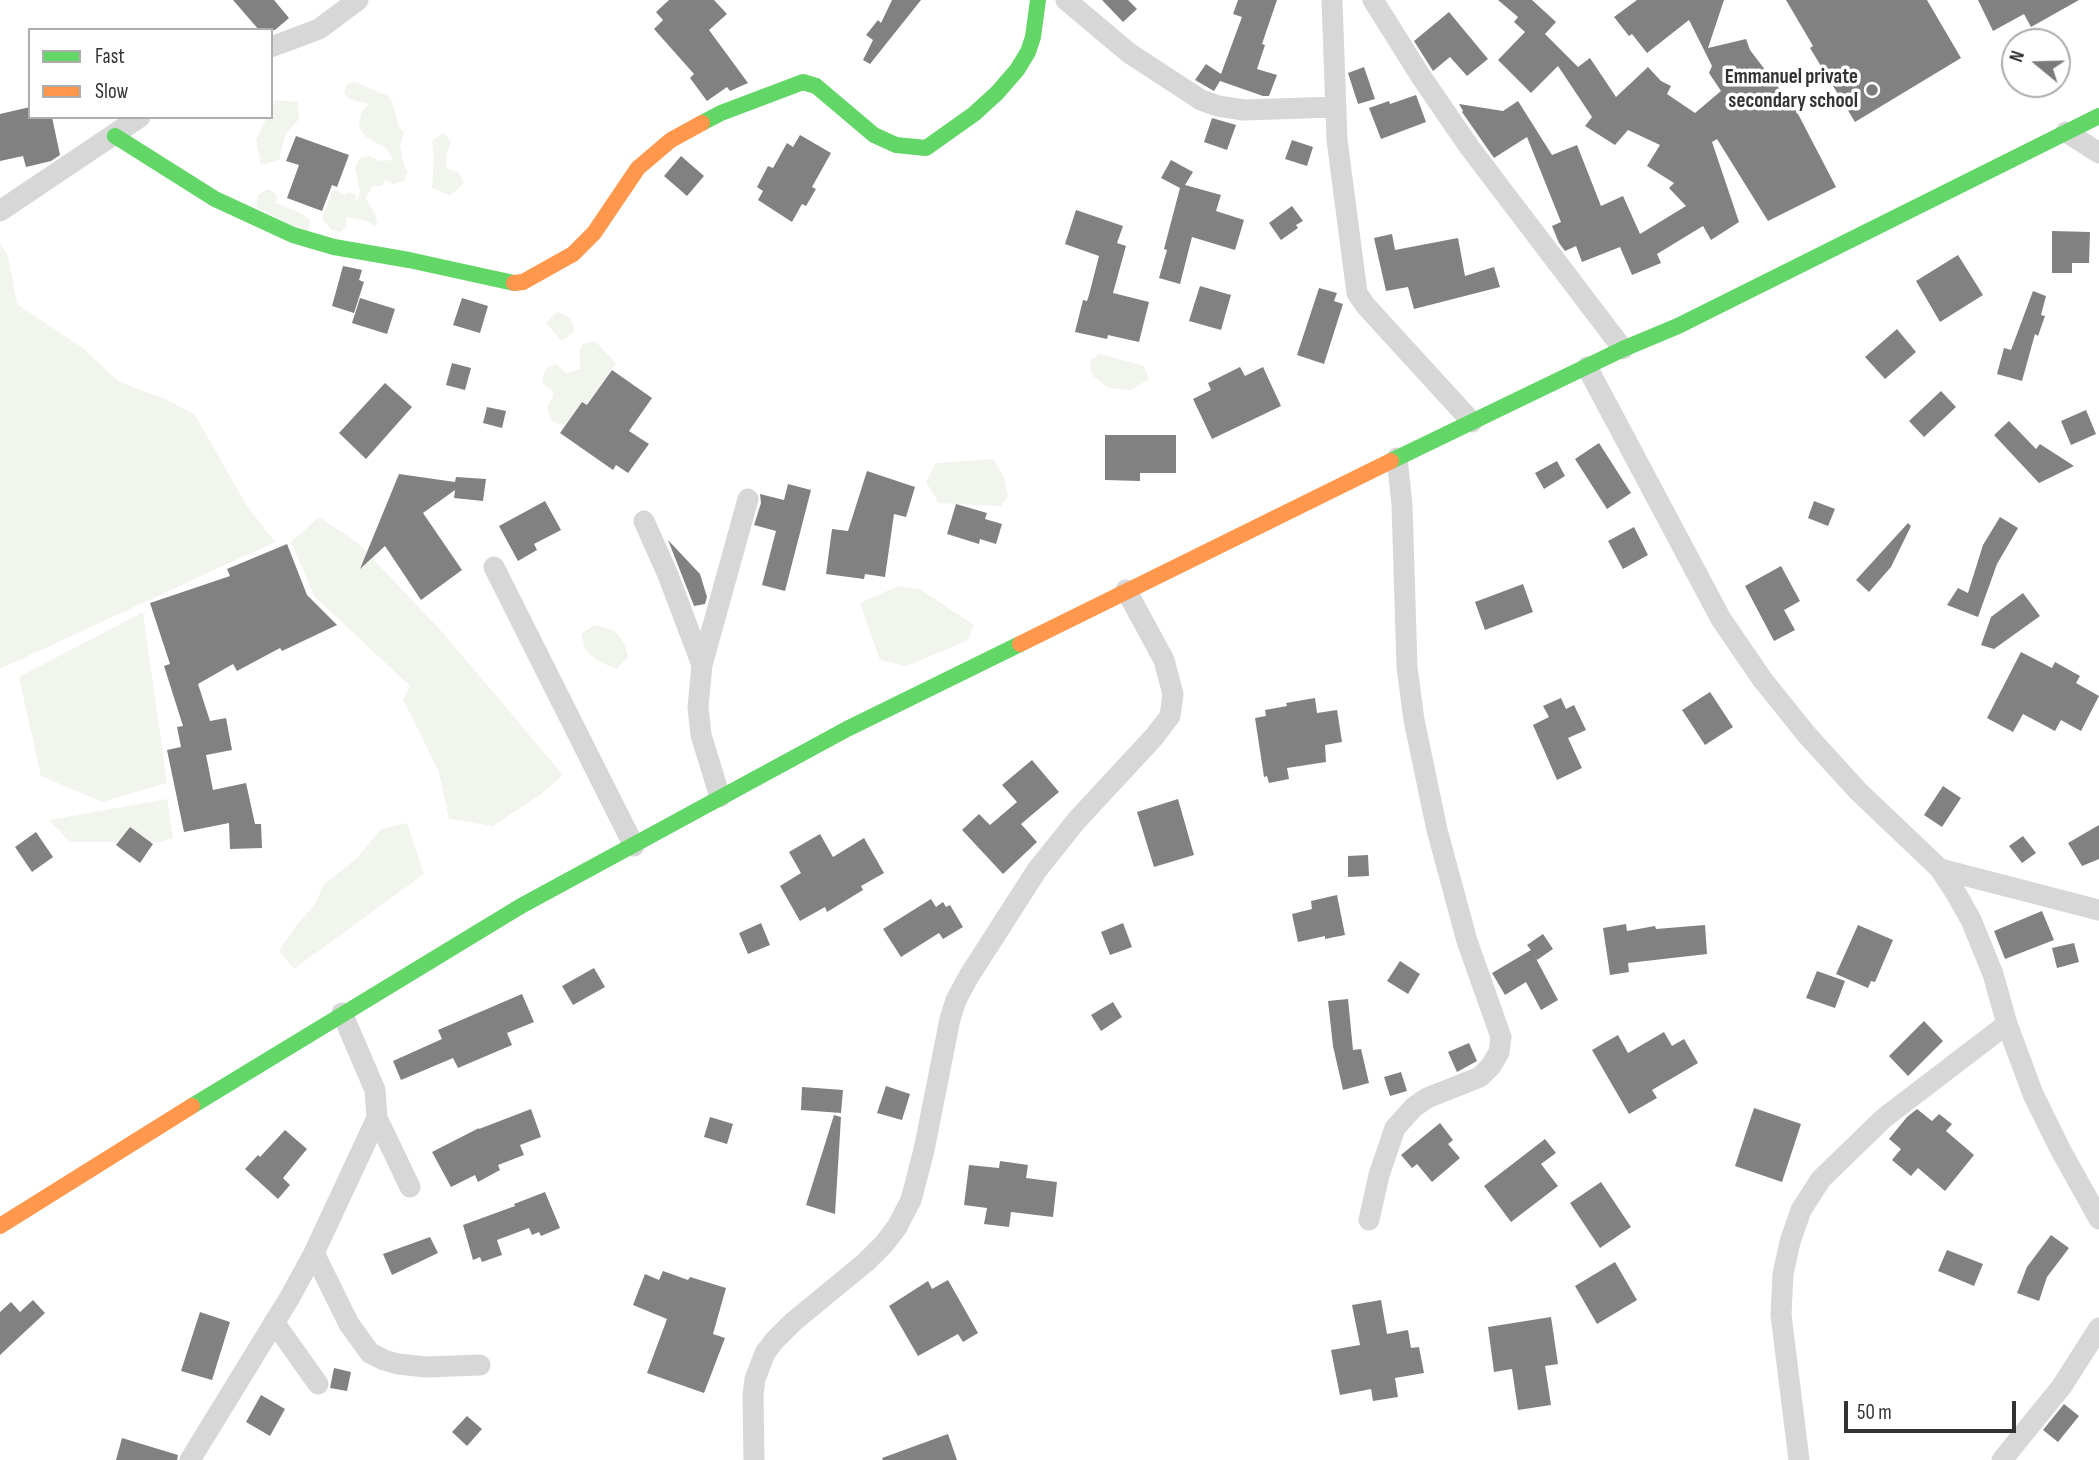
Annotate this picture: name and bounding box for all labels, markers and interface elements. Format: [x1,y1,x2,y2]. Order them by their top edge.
legend [28,28,273,119]
north arrow [2001,28,2071,98]
text: Fast [95,44,125,69]
text: N [2005,48,2030,65]
place label: Emmanuel private secondary school [1725,65,1858,115]
text: Slow [95,79,128,104]
marker: Emmanuel private secondary school [1864,82,1880,98]
scale bar [1847,1386,2018,1430]
text: 50 m [1857,1400,1892,1425]

